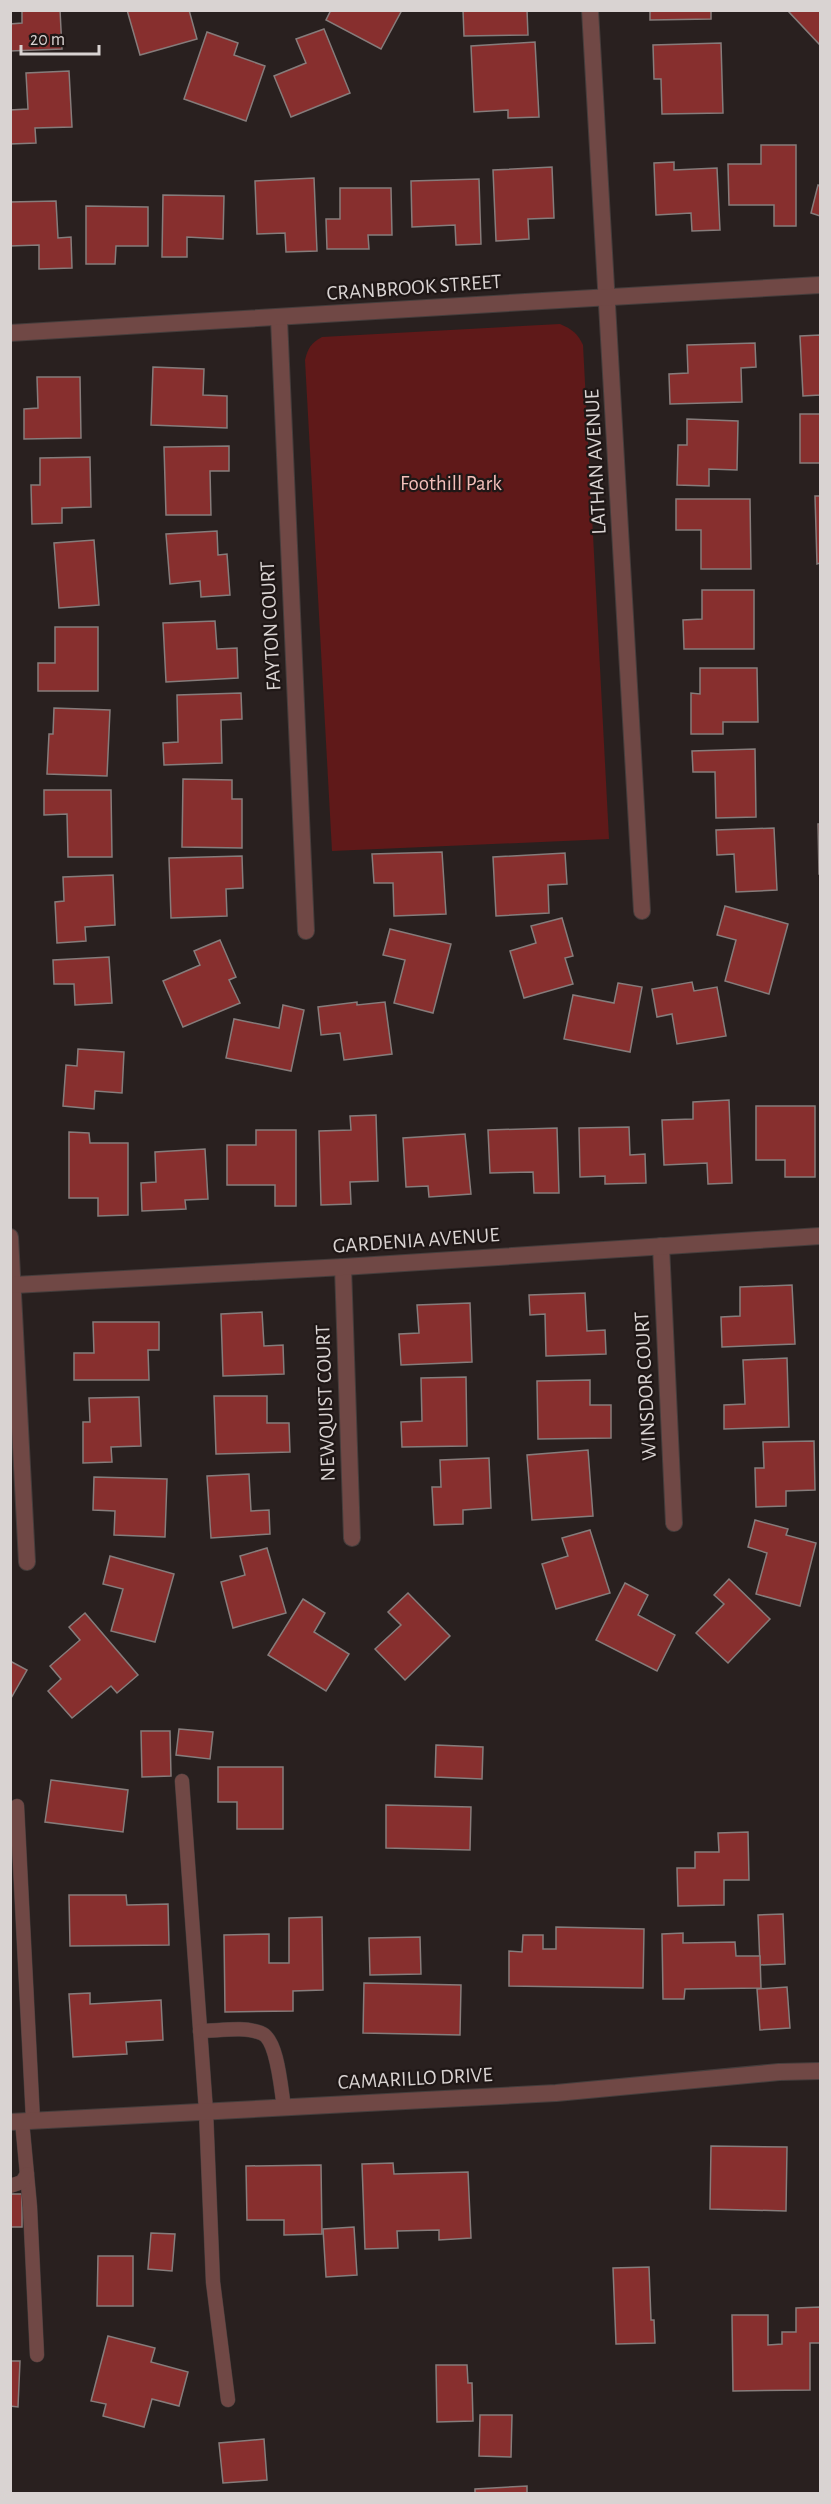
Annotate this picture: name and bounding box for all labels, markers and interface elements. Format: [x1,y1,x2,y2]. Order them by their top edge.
scale bar [21,18,99,56]
text: 20 m [30,31,65,49]
street label: CRANBROOK STREET [326,271,502,304]
street label: LATHAN AVENUE [581,389,610,535]
park label: Foothill Park [400,473,502,494]
street label: FAYTON COURT [257,561,284,691]
street label: GARDENIA AVENUE [332,1224,500,1257]
street label: WINSDOR COURT [631,1311,660,1461]
street label: NEWQUIST COURT [312,1324,339,1482]
street label: CAMARILLO DRIVE [337,2064,493,2093]

